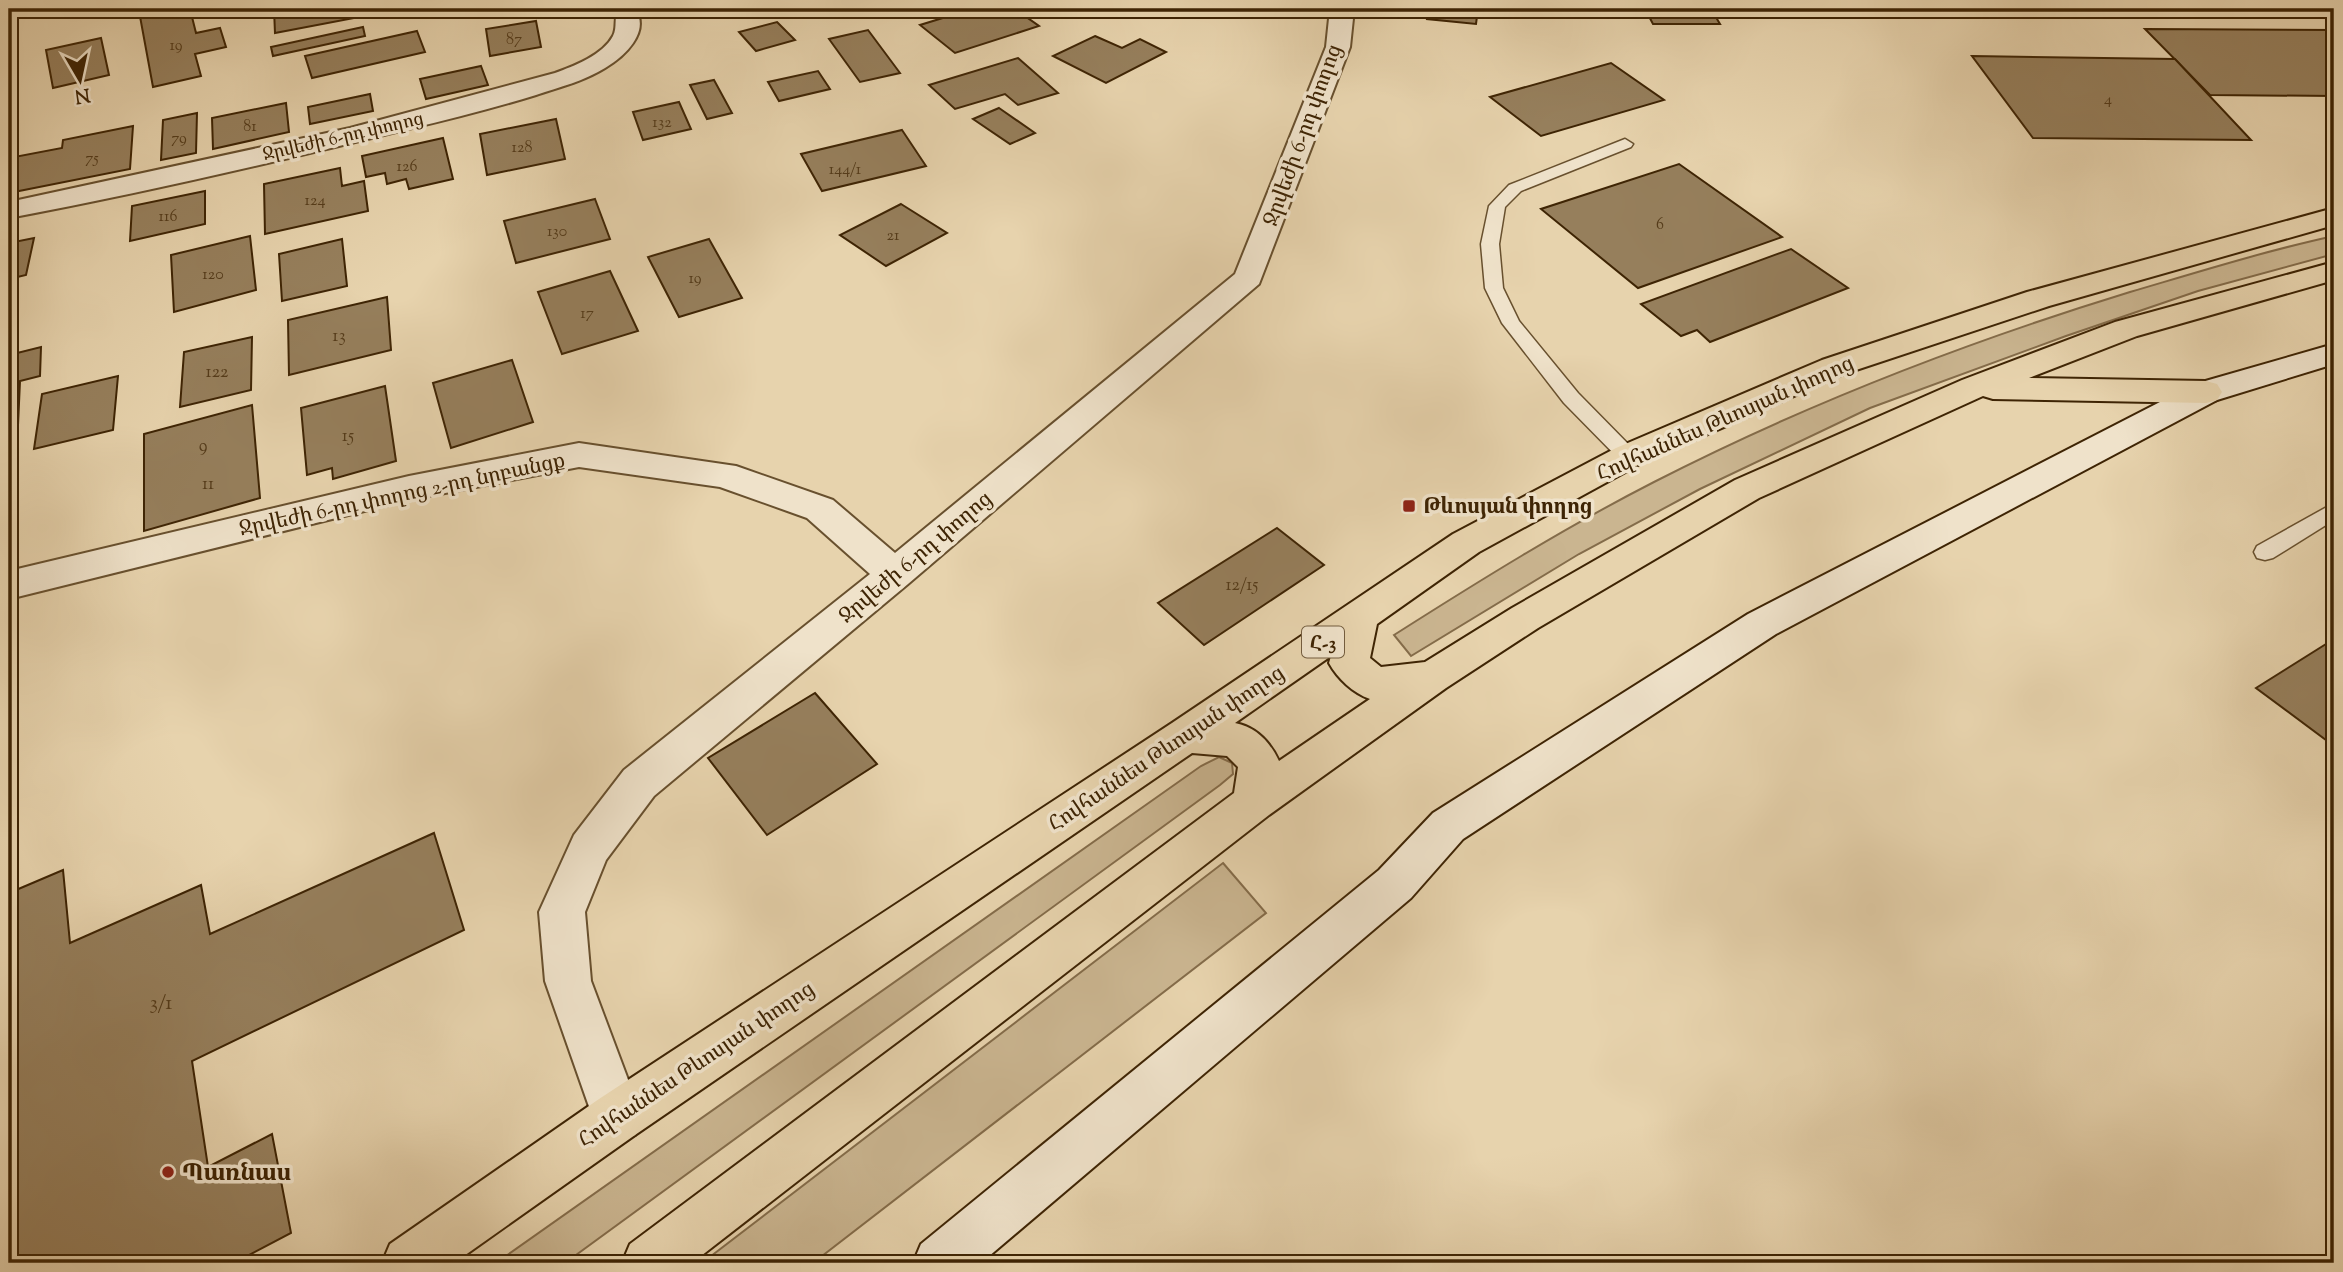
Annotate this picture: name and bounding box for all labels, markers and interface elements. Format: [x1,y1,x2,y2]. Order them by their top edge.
house number: 87 [506,29,522,52]
house number: 19 [169,35,183,58]
street label: Ջրվեժի 6-րդ փողոց [1257,40,1351,231]
north arrow [46,46,116,116]
text: N [73,80,92,109]
house number: 4 [2104,89,2112,112]
street label: Ջրվեժի 6-րդ փողոց [260,107,426,169]
house number: 132 [652,112,672,135]
house number: 81 [243,116,257,139]
house number: 79 [171,128,187,151]
house number: 128 [512,137,532,160]
house number: 75 [85,148,99,171]
house number: 126 [397,156,417,179]
house number: 144/1 [829,159,862,182]
house number: 124 [305,190,326,213]
house number: 116 [159,206,177,229]
house number: 6 [1656,214,1664,237]
house number: 130 [547,221,567,244]
house number: 21 [887,225,900,248]
house number: 120 [202,264,224,287]
house number: 19 [688,268,702,291]
house number: 17 [580,303,594,326]
house number: 13 [332,324,346,350]
street label: Հովհաննես Թևոսյան փողոց [1592,349,1859,490]
house number: 122 [206,360,229,386]
house number: 15 [342,424,354,450]
house number: 9 [199,434,208,460]
street label: Ջրվեժի 6-րդ փողոց 2-րդ նրբանցք [237,447,568,545]
house number: 11 [202,472,214,498]
street label: Ջրվեժի 6-րդ փողոց [833,485,999,632]
place label: Թևոսյան փողոց [1423,493,1593,523]
marker: Թևոսյան փողոց [1401,498,1417,514]
house number: 12/15 [1225,573,1259,599]
road number: Հ-3 [1302,626,1344,657]
street label: Հովհաննես Թևոսյան փողոց [1043,659,1291,840]
street label: Հովհաննես Թևոսյան փողոց [573,975,821,1156]
house number: 3/1 [150,989,172,1019]
place label: Պառնաս [182,1157,291,1191]
marker: Պառնաս [160,1164,176,1180]

